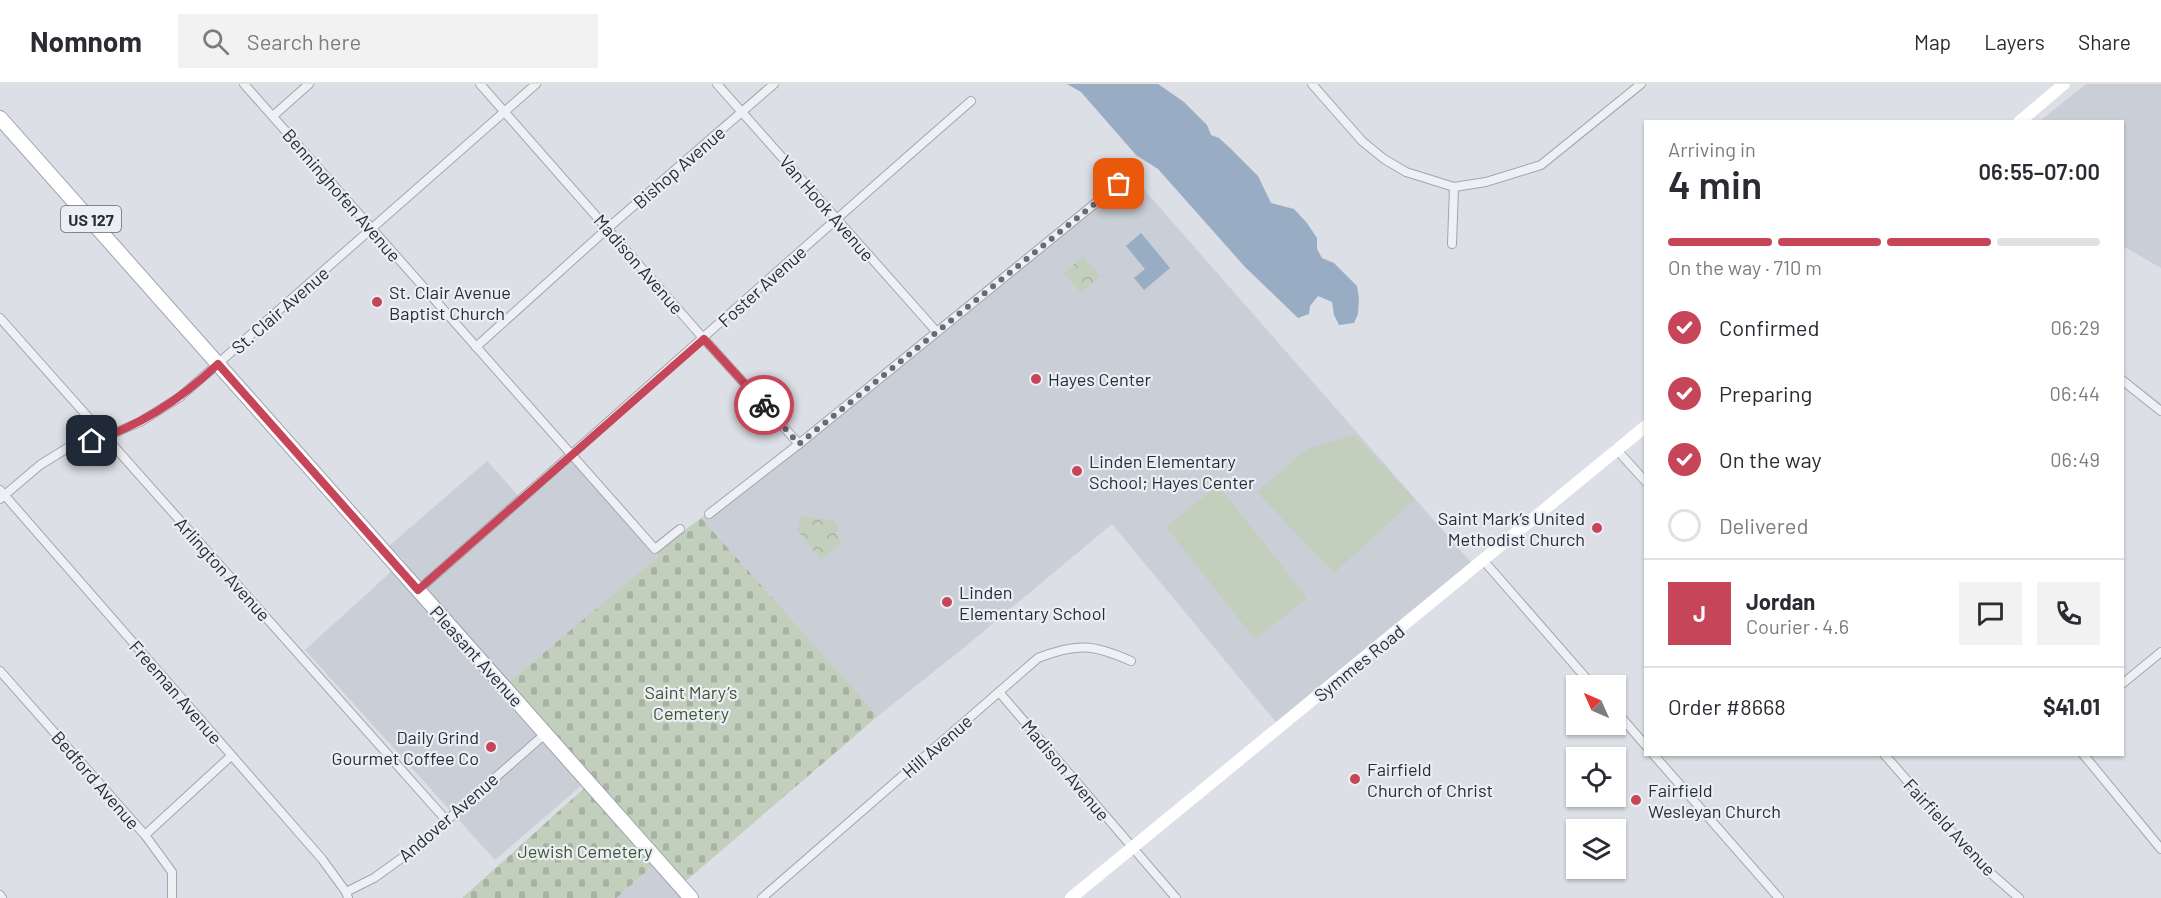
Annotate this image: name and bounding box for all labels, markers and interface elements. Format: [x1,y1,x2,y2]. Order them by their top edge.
search box [178,14,598,68]
text: Nomnom [30,24,142,58]
icon: search [199,25,232,58]
text: Search here [247,28,361,54]
text: Map [1914,29,1951,54]
text: Layers [1984,29,2045,54]
text: Share [2078,29,2131,54]
street label: Bishop Avenue [629,121,729,213]
street label: Benninghofen Avenue [278,124,406,266]
text: Arriving in [1668,137,1756,161]
street label: Van Hook Avenue [775,150,879,266]
pin [1093,158,1144,209]
text: 06:55–07:00 [1978,158,2100,184]
text: 4 min [1668,160,1762,207]
icon: bag [1102,167,1135,200]
road number: US 127 [61,206,121,232]
street label: Madison Avenue [590,209,688,319]
street label: Foster Avenue [713,241,811,331]
text: On the way · 710 m [1668,255,1822,279]
street label: St. Clair Avenue [227,262,333,358]
place label: St. Clair Avenue Baptist Church [389,281,511,324]
marker: St. Clair Avenue Baptist Church [370,295,384,309]
icon: check [1668,311,1701,344]
text: Confirmed [1719,314,1819,340]
text: 06:29 [2050,315,2100,339]
place label: Hayes Center [1048,368,1152,390]
marker: Hayes Center [1029,372,1043,386]
courier [734,375,794,435]
icon: check [1668,377,1701,410]
text: Preparing [1719,380,1812,406]
text: 06:44 [2050,381,2100,405]
icon: bike [748,389,781,422]
pin [66,415,117,466]
icon: home [75,424,108,457]
icon: check [1668,443,1701,476]
text: On the way [1719,446,1822,472]
text: 06:49 [2050,447,2100,471]
place label: Linden Elementary School; Hayes Center [1089,450,1255,493]
marker: Linden Elementary School; Hayes Center [1070,464,1084,478]
place label: Saint Mark’s United Methodist Church [1438,507,1585,550]
text: Delivered [1719,512,1808,538]
street label: Arlington Avenue [171,513,275,625]
marker: Saint Mark’s United Methodist Church [1590,521,1604,535]
place label: Linden Elementary School [959,581,1106,624]
button: chat [1959,582,2022,645]
button: phone [2037,582,2100,645]
text: Jordan [1746,588,1815,614]
marker: Linden Elementary School [940,595,954,609]
text: J [1693,600,1706,626]
street label: Pleasant Avenue [426,601,528,711]
text: Courier · 4.6 [1746,614,1849,638]
street label: Symmes Road [1309,620,1409,706]
street label: Freeman Avenue [125,636,227,748]
north arrow [1566,675,1626,735]
map controls [1566,675,1626,879]
park label: Saint Mary’s Cemetery [645,681,737,724]
text: Order #8668 [1668,693,1786,719]
text: $41.01 [2043,693,2100,719]
street label: Hill Avenue [898,710,976,782]
street label: Madison Avenue [1017,715,1115,825]
street label: Bedford Avenue [47,726,145,834]
place label: Daily Grind Gourmet Coffee Co [332,726,479,769]
marker: Daily Grind Gourmet Coffee Co [484,740,498,754]
button: locate [1566,747,1626,807]
place label: Fairfield Church of Christ [1367,758,1493,801]
street label: Andover Avenue [394,768,502,866]
marker: Fairfield Church of Christ [1348,772,1362,786]
street label: Fairfield Avenue [1899,774,2001,880]
place label: Fairfield Wesleyan Church [1648,779,1781,822]
marker: Fairfield Wesleyan Church [1629,793,1643,807]
button: layers [1566,819,1626,879]
park label: Jewish Cemetery [517,840,653,862]

